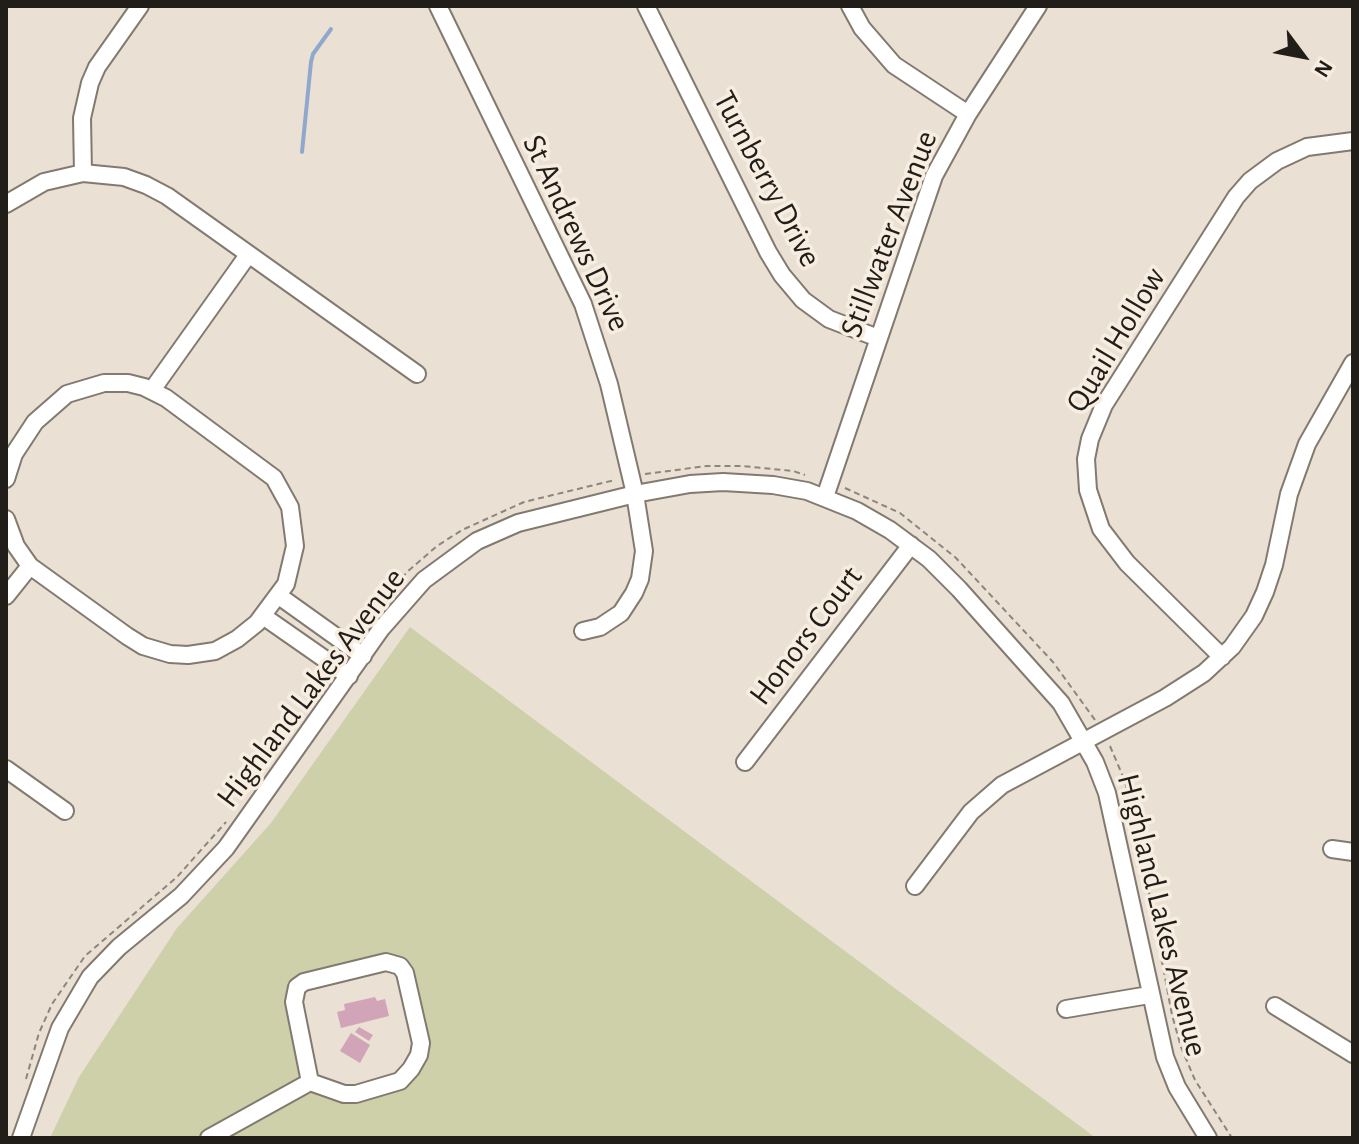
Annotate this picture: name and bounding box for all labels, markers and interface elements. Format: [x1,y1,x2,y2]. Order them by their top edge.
north arrow [1263,16,1343,96]
text: N [1310,56,1337,81]
street label: Turnberry Drive [705,84,829,274]
street label: Stillwater Avenue [832,125,946,343]
street label: St Andrews Drive [514,129,638,337]
street label: Quail Hollow [1058,261,1174,419]
street label: Honors Court [741,559,871,713]
street label: Highland Lakes Avenue [208,561,414,815]
street label: Highland Lakes Avenue [1108,770,1216,1060]

